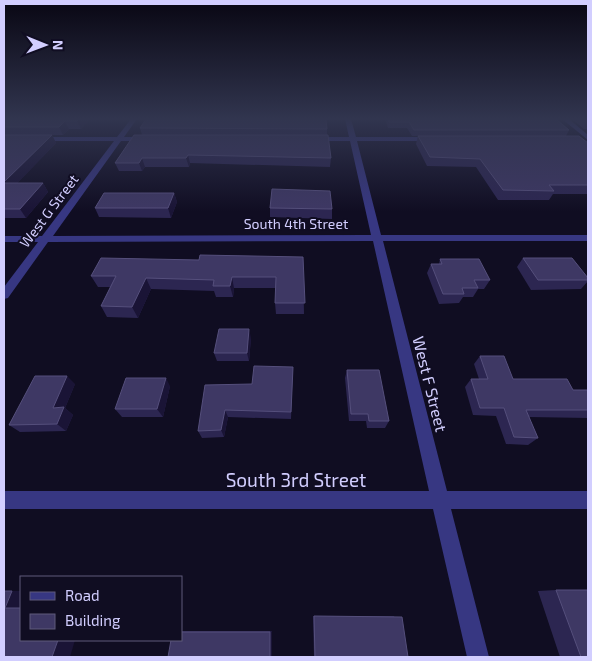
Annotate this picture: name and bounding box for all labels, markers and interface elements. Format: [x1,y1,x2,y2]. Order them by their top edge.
north arrow [20,20,70,70]
text: N [50,40,67,50]
street label: West G Street [16,171,82,251]
street label: South 4th Street [244,215,348,232]
street label: West F Street [409,334,452,434]
street label: South 3rd Street [226,468,366,491]
legend [20,576,182,641]
text: Road [65,586,100,604]
text: Building [65,611,121,629]

